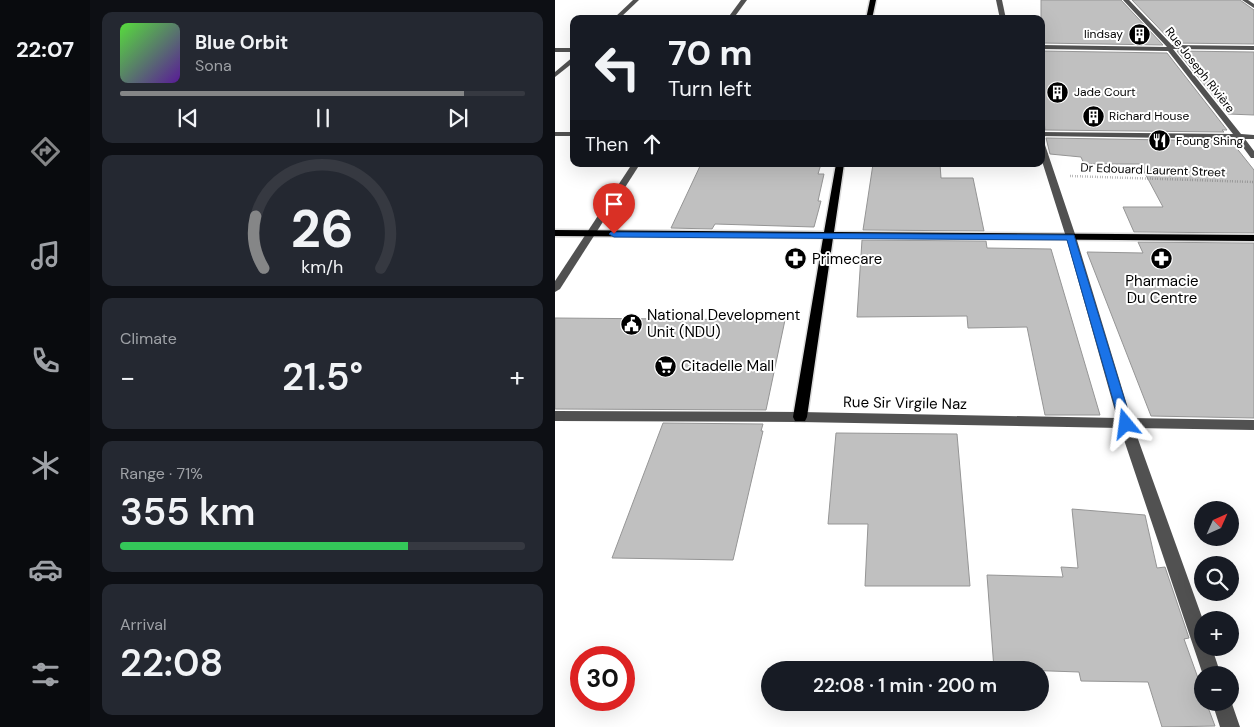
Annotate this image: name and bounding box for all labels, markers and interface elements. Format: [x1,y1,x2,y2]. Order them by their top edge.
building icon: lindsay [1127,22,1151,46]
street label: Rue Joseph Rivière [1161,24,1239,116]
place label: lindsay [1084,26,1123,42]
text: Blue Orbit [195,30,288,55]
text: 70 m [668,30,752,76]
text: 22:07 [16,35,74,64]
icon: left [585,35,650,100]
text: Sona [195,55,232,76]
text: Turn left [668,74,752,103]
building icon: Jade Court [1046,80,1070,104]
place label: Jade Court [1074,84,1136,100]
icon: previous [174,104,202,132]
icon: pause [309,104,337,132]
icon: next [444,104,472,132]
building icon: Richard House [1081,104,1105,128]
place label: Richard House [1109,108,1189,124]
restaurant icon: Foung Shing [1148,129,1172,153]
icon: ahead [638,130,666,158]
text: Then [585,132,628,157]
place label: Foung Shing [1176,133,1244,149]
icon: directions [28,134,63,169]
street label: Dr Edouard Laurent Street [1080,159,1226,181]
pin [593,183,635,234]
icon: arrive [600,190,628,218]
text: 26 [291,195,354,263]
icon: music [28,238,63,273]
pharmacy icon: Pharmacie Du Centre [1150,246,1174,270]
pharmacy icon: Primecare [784,247,808,271]
place label: Primecare [812,249,882,269]
text: km/h [301,255,344,279]
place label: Pharmacie Du Centre [1125,271,1199,308]
place label: National Development Unit (NDU) [647,305,801,342]
public building icon: National Development Unit (NDU) [619,312,643,336]
text: Climate [120,328,177,349]
icon: phone [28,343,63,378]
text: 21.5° [282,352,363,402]
supermarket icon: Citadelle Mall [653,354,677,378]
place label: Citadelle Mall [681,356,774,376]
text: − [120,359,135,396]
text: + [510,359,525,396]
street label: Rue Sir Virgile Naz [843,392,967,414]
position arrow [1099,397,1151,449]
icon: climate [28,448,63,483]
text: Range · 71% [120,463,203,484]
text: 355 km [120,487,255,537]
north arrow [1194,501,1239,546]
map controls [1194,501,1239,711]
icon: car [28,552,63,587]
button: search [1194,556,1239,601]
button: + [1194,611,1239,656]
text: Arrival [120,614,167,635]
text: 22:08 [120,638,223,688]
speed limit sign: 30 [570,646,635,711]
icon: filters [28,657,63,692]
button: − [1194,666,1239,711]
text: 22:08 · 1 min · 200 m [813,673,997,698]

